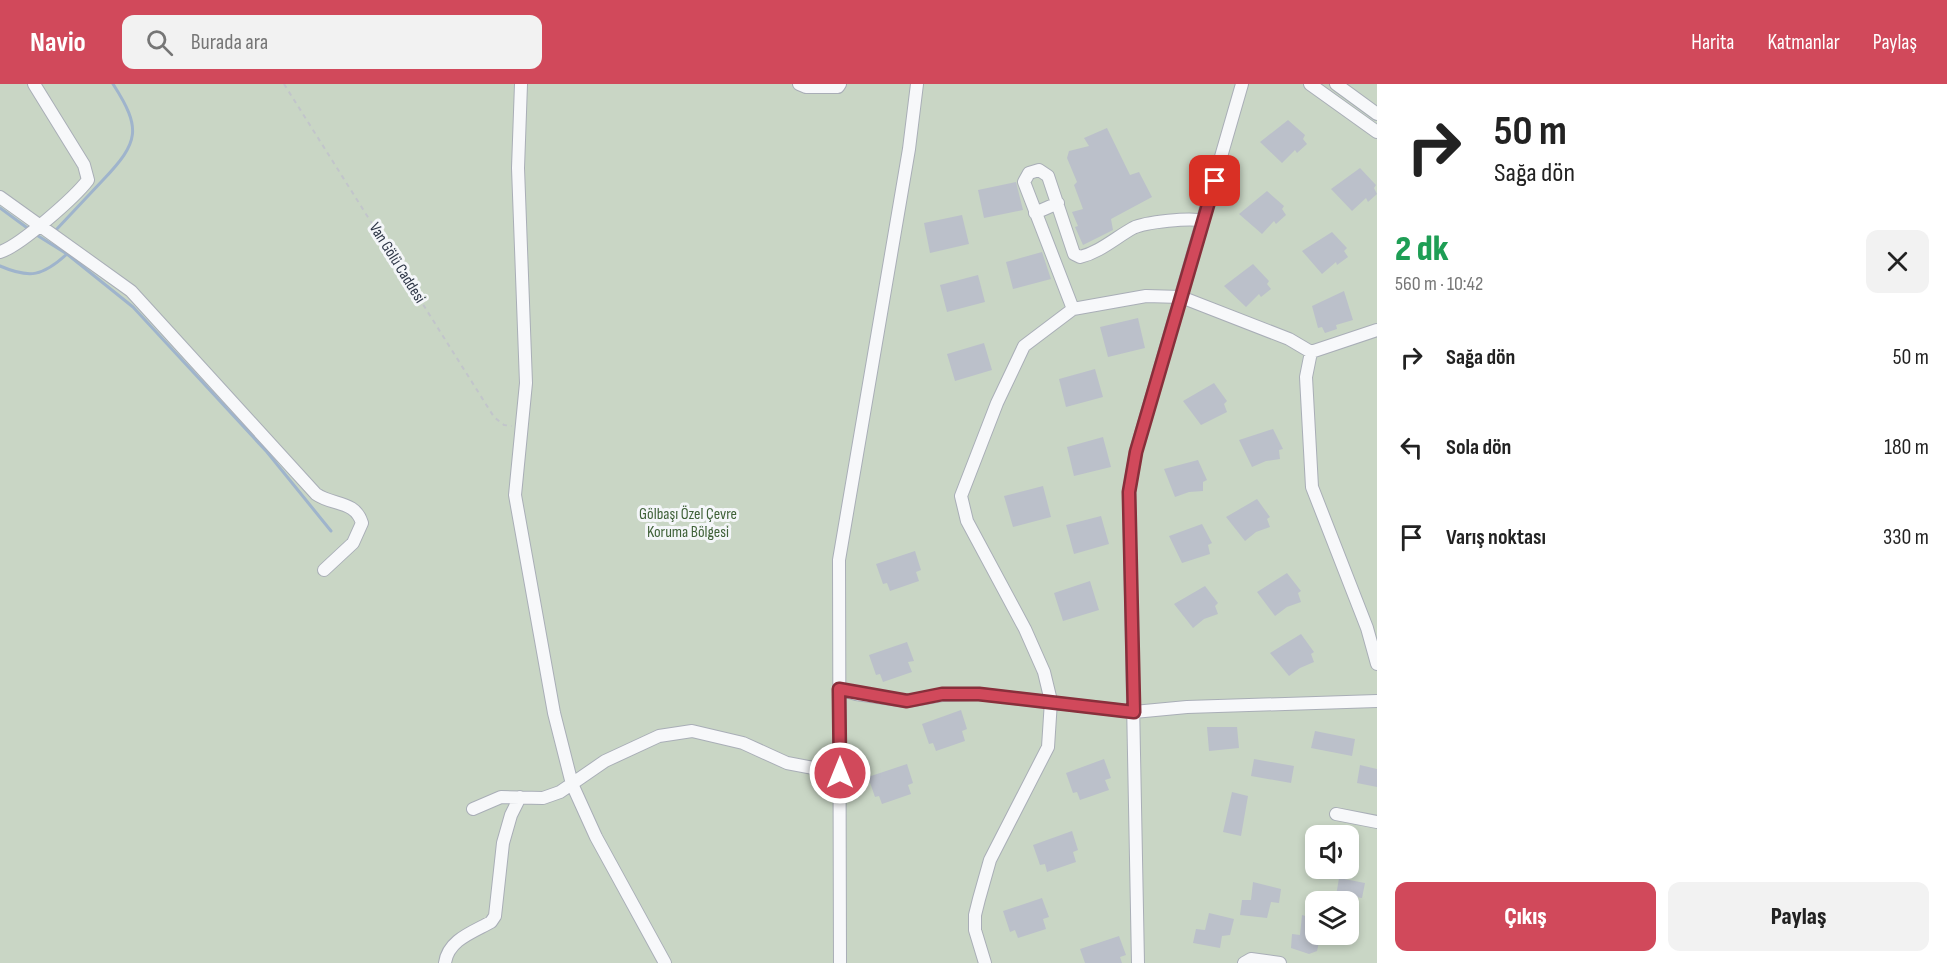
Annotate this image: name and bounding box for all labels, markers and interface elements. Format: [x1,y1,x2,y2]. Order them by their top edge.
search box [122,15,542,69]
text: Navio [30,26,86,59]
icon: search [143,26,176,59]
text: Burada ara [191,29,268,56]
text: Harita [1691,30,1734,55]
text: Katmanlar [1767,30,1840,55]
text: Paylaş [1873,30,1917,55]
text: 50 m [1494,106,1567,157]
icon: right [1395,108,1473,186]
pin [1189,155,1240,206]
text: Sağa dön [1494,157,1575,189]
icon: arrive [1198,164,1231,197]
street label: Van Gölü Caddesi [365,219,429,307]
text: 2 dk [1395,228,1449,271]
button: close [1866,230,1929,293]
text: 560 m · 10:42 [1395,272,1483,296]
icon: right [1395,341,1428,374]
text: Sağa dön [1446,344,1515,371]
text: 50 m [1893,344,1929,371]
icon: left [1395,431,1428,464]
text: Sola dön [1446,434,1511,461]
text: 180 m [1884,434,1929,461]
park label: Gölbaşı Özel Çevre Koruma Bölgesi [639,505,737,542]
icon: arrive [1395,521,1428,554]
text: Varış noktası [1446,524,1546,551]
text: 330 m [1883,524,1929,551]
position arrow [808,741,872,805]
map controls [1305,825,1359,945]
button: sound [1305,825,1359,879]
button: Çıkış [1395,882,1656,951]
button: Paylaş [1668,882,1929,951]
button: layers [1305,891,1359,945]

